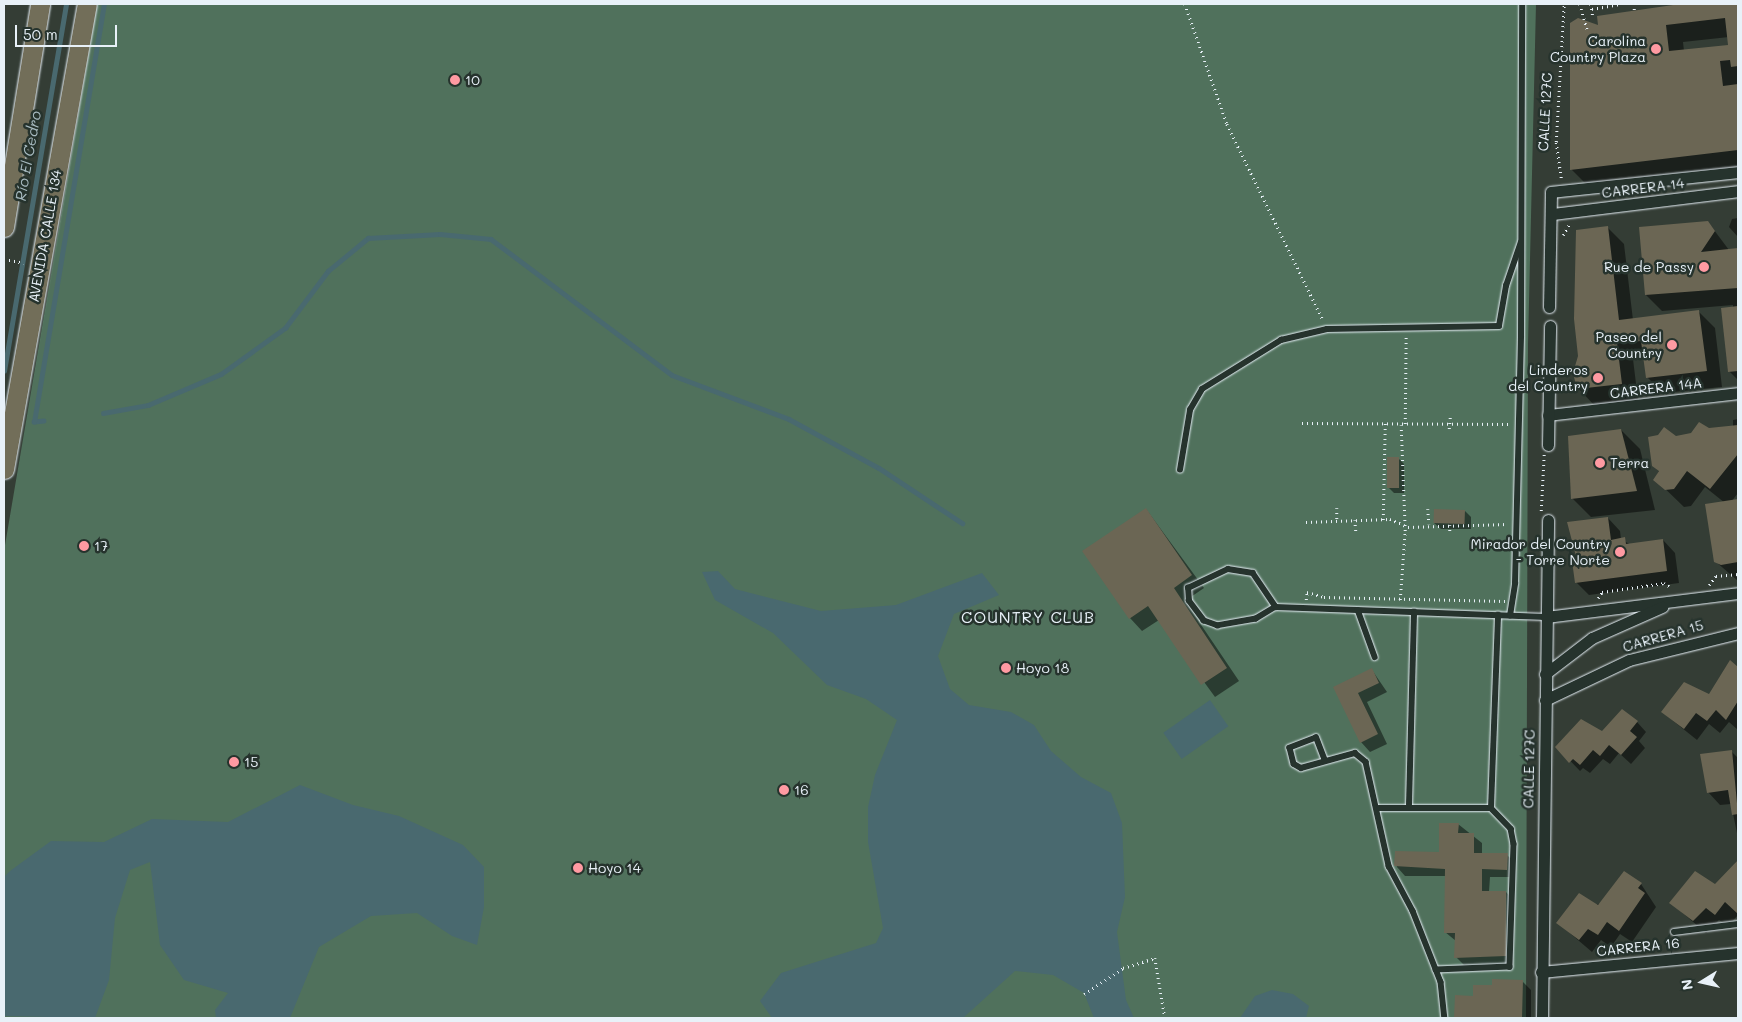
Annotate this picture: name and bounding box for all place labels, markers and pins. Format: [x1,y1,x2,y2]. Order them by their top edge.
place label: Carolina Country Plaza [1550,33,1646,65]
marker: Carolina Country Plaza [1650,43,1662,55]
place label: 10 [465,72,480,88]
marker: 10 [449,74,461,86]
place label: Rue de Passy [1604,259,1694,275]
marker: Rue de Passy [1698,261,1710,273]
place label: Paseo del Country [1595,329,1662,362]
marker: Paseo del Country [1666,339,1678,351]
place label: Linderos del Country [1508,362,1588,394]
marker: Linderos del Country [1592,372,1604,384]
place label: Terra [1610,455,1649,471]
marker: Terra [1594,457,1606,469]
place label: Mirador del Country - Torre Norte [1470,536,1610,568]
place label: 17 [94,538,108,554]
marker: 17 [78,540,90,552]
marker: Mirador del Country - Torre Norte [1614,546,1626,558]
place label: Hoyo 18 [1016,660,1069,676]
marker: Hoyo 18 [1000,662,1012,674]
place label: 15 [244,754,258,770]
marker: 15 [228,756,240,768]
place label: 16 [794,782,809,798]
marker: 16 [778,784,790,796]
place label: Hoyo 14 [588,860,641,876]
marker: Hoyo 14 [572,862,584,874]

